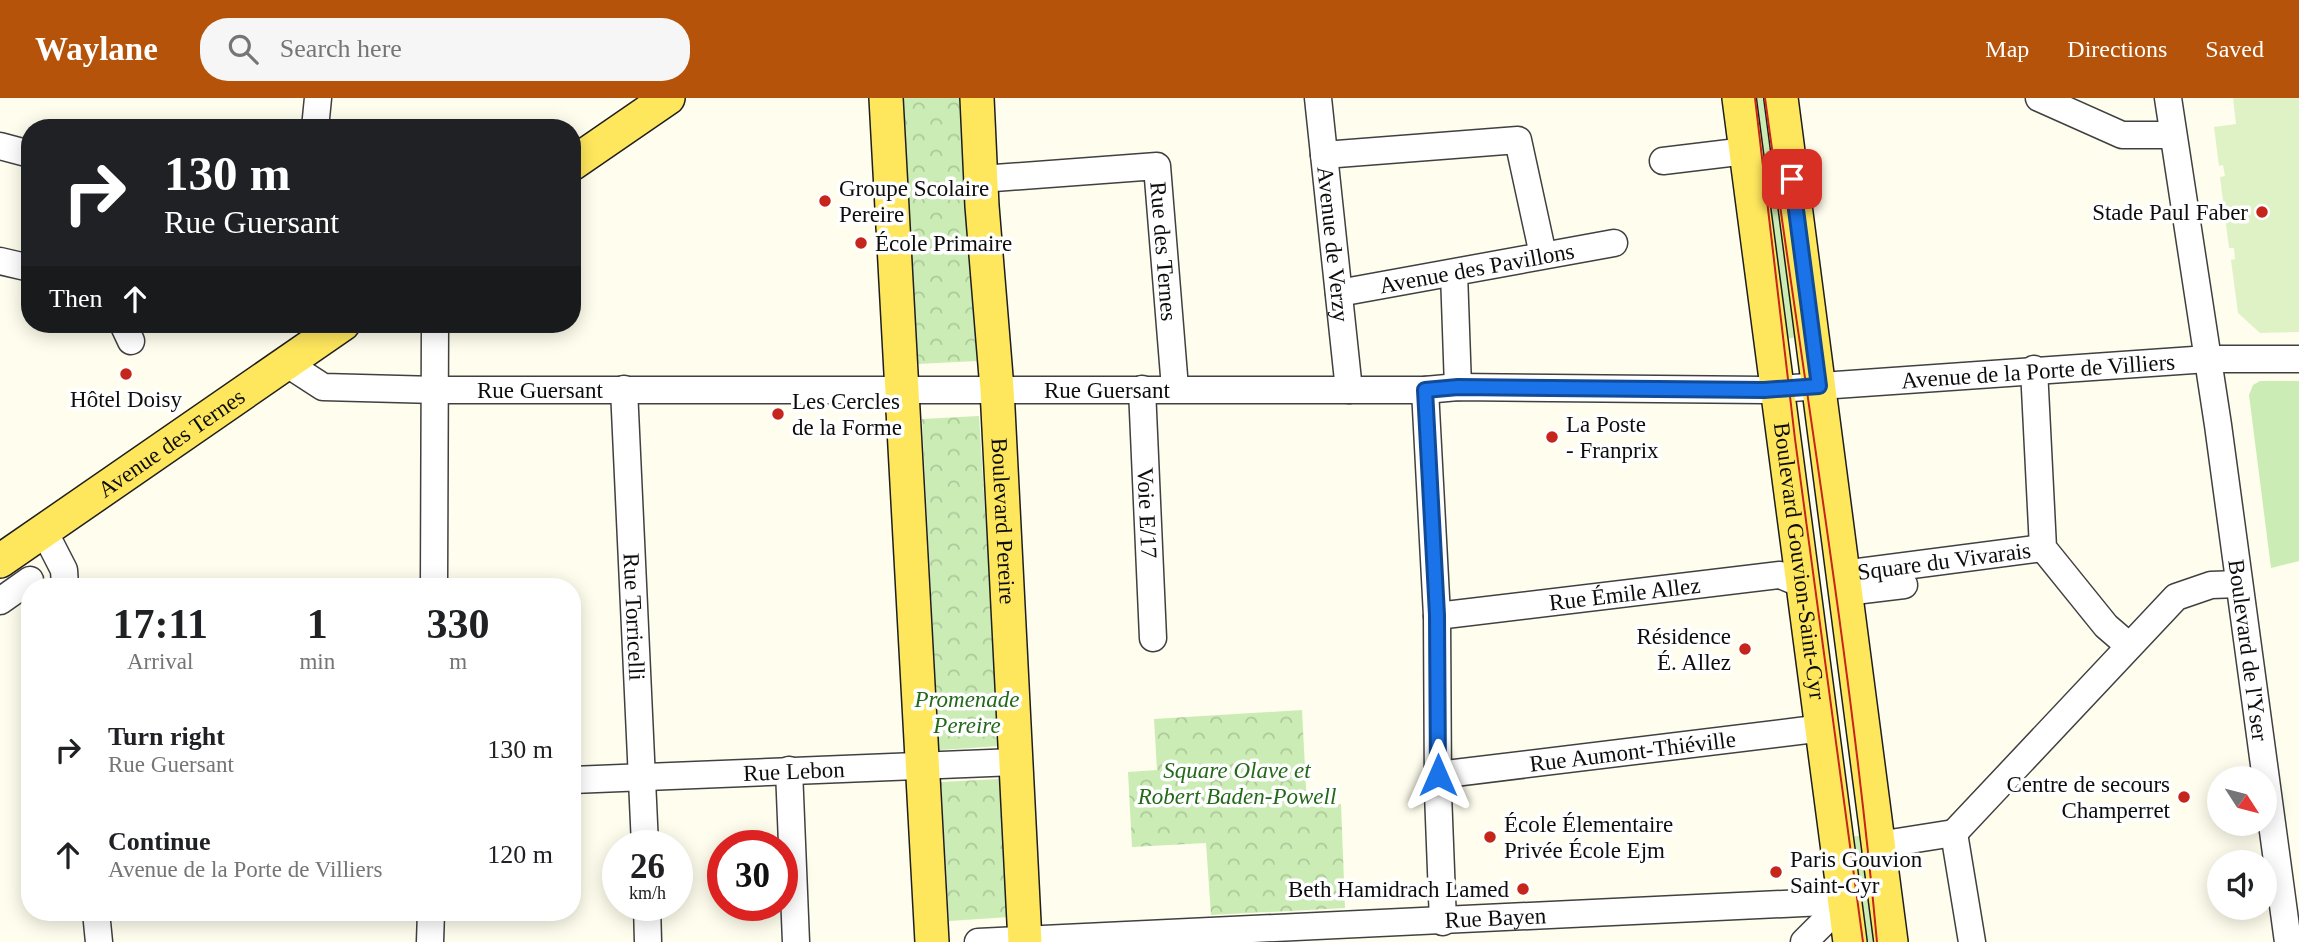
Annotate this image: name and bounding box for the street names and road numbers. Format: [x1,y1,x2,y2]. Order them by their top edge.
street label: Avenue de Verzy [1312,165,1354,324]
street label: Rue des Ternes [1145,181,1182,322]
street label: Avenue des Pavillons [1377,238,1576,298]
street label: Avenue de la Porte de Villiers [1900,349,2176,393]
street label: Rue Guersant [477,378,603,403]
street label: Rue Guersant [1044,378,1170,403]
street label: Avenue des Ternes [93,384,250,503]
street label: Boulevard Gouvion-Saint-Cyr [1769,421,1830,701]
street label: Boulevard Pereire [986,437,1020,605]
street label: Voie E/17 [1132,467,1161,559]
street label: Square du Vivarais [1856,538,2032,585]
street label: Rue Torricelli [619,552,649,681]
street label: Boulevard de l'Yser [2223,558,2273,743]
street label: Rue Émile Allez [1548,573,1702,616]
street label: Rue Aumont-Thiéville [1528,727,1737,777]
street label: Rue Lebon [743,757,846,786]
street label: Rue Bayen [1444,903,1547,933]

